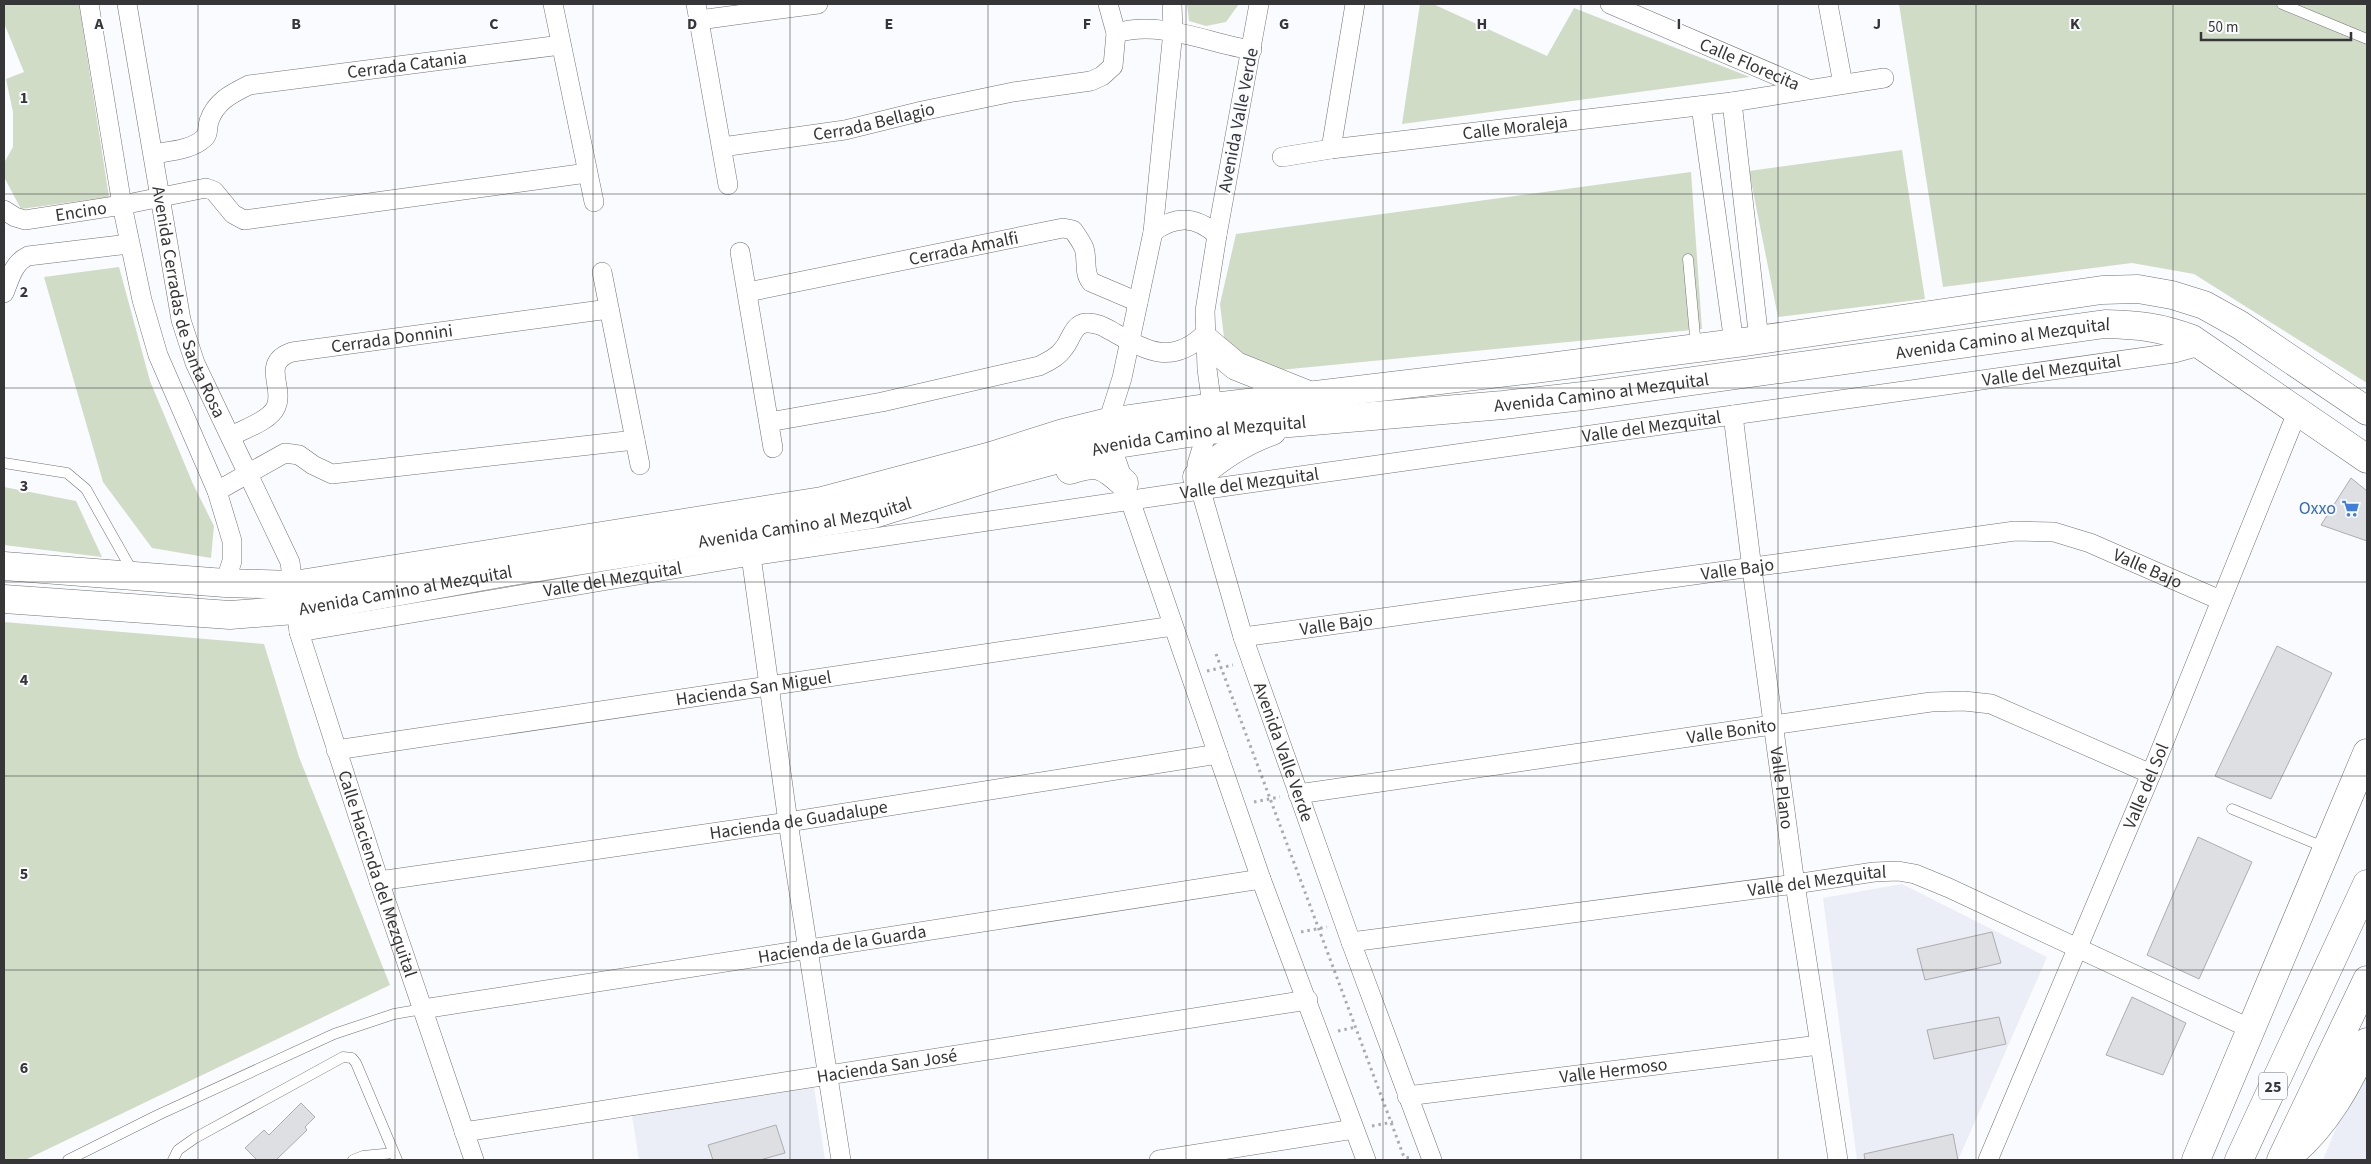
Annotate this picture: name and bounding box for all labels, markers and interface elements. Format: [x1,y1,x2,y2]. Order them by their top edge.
scale bar [2201,10,2351,42]
text: A [93,13,104,35]
text: B [291,13,301,35]
text: C [489,13,499,35]
text: D [687,13,697,35]
text: E [885,13,893,35]
text: F [1083,13,1091,35]
text: G [1279,13,1289,35]
text: H [1477,13,1487,35]
text: I [1677,13,1681,35]
text: J [1873,13,1881,35]
text: K [2070,13,2080,35]
text: 50 m [2208,17,2238,38]
street label: Calle Florecita [1695,32,1803,97]
street label: Cerrada Catania [346,45,468,85]
street label: Avenida Valle Verde [1212,46,1265,194]
text: 1 [20,87,28,109]
street label: Cerrada Bellagio [811,97,937,147]
street label: Calle Moraleja [1461,109,1569,147]
street label: Avenida Cerradas de Santa Rosa [145,184,231,422]
street label: Encino [54,196,108,228]
street label: Cerrada Amalfi [907,225,1021,272]
text: 2 [20,281,28,303]
street label: Avenida Camino al Mezquital [1894,312,2110,366]
street label: Cerrada Donnini [330,318,454,360]
street label: Valle del Mezquital [1980,349,2123,393]
street label: Avenida Camino al Mezquital [1493,367,1710,419]
street label: Valle del Mezquital [1580,405,1722,449]
street label: Avenida Camino al Mezquital [1089,410,1307,463]
street label: Valle del Mezquital [1178,461,1320,506]
text: 3 [20,475,28,497]
street label: Avenida Camino al Mezquital [696,491,915,555]
place label: Oxxo [2299,496,2336,521]
supermarket icon: Oxxo [2340,498,2360,518]
street label: Valle Bajo [2109,543,2186,595]
street label: Valle Bajo [1699,552,1776,587]
street label: Valle del Mezquital [542,556,684,604]
street label: Avenida Camino al Mezquital [297,559,514,622]
street label: Valle Bajo [1298,607,1374,642]
street label: Hacienda San Miguel [674,665,833,713]
text: 4 [20,669,29,691]
street label: Avenida Valle Verde [1247,679,1319,825]
street label: Valle Bonito [1685,713,1778,750]
street label: Valle del Sol [2117,739,2175,833]
street label: Valle Plano [1763,745,1799,831]
street label: Calle Hacienda del Mezquital [331,767,423,981]
street label: Hacienda de Guadalupe [708,794,890,846]
street label: Valle del Mezquital [1746,859,1887,903]
text: 5 [20,863,28,885]
street label: Hacienda de la Guarda [756,919,928,970]
street label: Hacienda San José [815,1043,959,1090]
street label: Valle Hermoso [1558,1052,1669,1090]
text: 6 [20,1057,28,1079]
road number: 25 [2259,1072,2287,1100]

